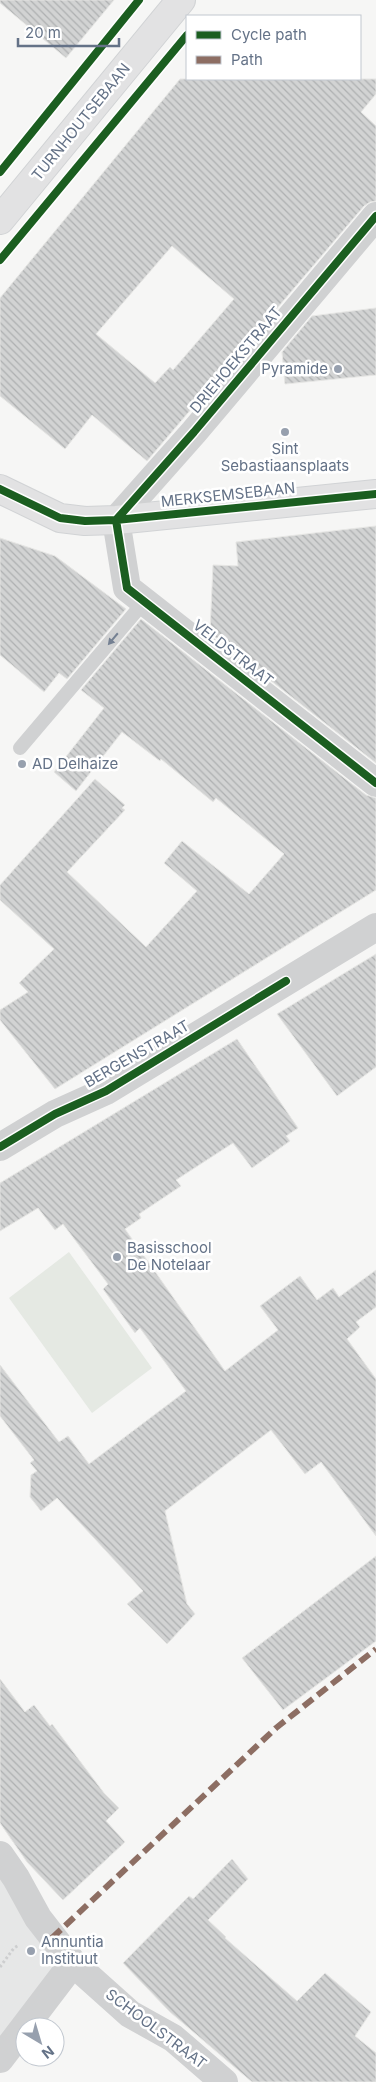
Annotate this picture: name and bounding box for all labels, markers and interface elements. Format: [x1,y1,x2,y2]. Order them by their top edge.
scale bar [18,15,119,47]
legend [186,15,361,80]
text: 20 m [25,23,61,42]
text: Cycle path [231,25,307,44]
text: Path [231,50,263,69]
street label: TURNHOUTSEBAAN [27,59,134,184]
street label: DRIEHOEKSTRAAT [185,302,286,417]
place label: Pyramide [261,359,328,378]
marker: Pyramide [332,363,344,375]
marker: Sint Sebastiaansplaats [279,426,291,438]
place label: Sint Sebastiaansplaats [221,439,349,475]
street label: MERKSEMSEBAAN [160,478,296,511]
street label: VELDSTRAAT [189,615,277,690]
one-way arrow [107,633,118,646]
place label: AD Delhaize [32,754,118,773]
marker: AD Delhaize [16,758,28,770]
street label: BERGENSTRAAT [81,1016,193,1091]
place label: Basisschool De Notelaar [127,1238,212,1274]
marker: Basisschool De Notelaar [111,1251,123,1263]
place label: Annuntia Instituut [41,1932,104,1968]
marker: Annuntia Instituut [25,1945,37,1957]
street label: SCHOOLSTRAAT [102,1984,211,2073]
north arrow [15,2017,65,2067]
text: N [39,2043,58,2063]

